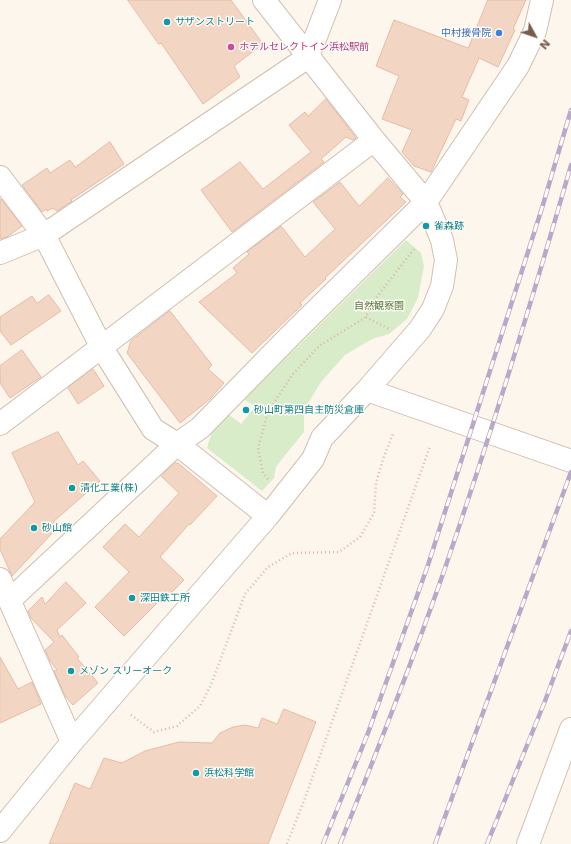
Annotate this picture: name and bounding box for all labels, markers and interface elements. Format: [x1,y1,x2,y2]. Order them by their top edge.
place label: サザンストリート [175,16,255,28]
north arrow [515,16,555,56]
marker: サザンストリート [162,17,172,27]
place label: 中村接骨院 [441,27,491,39]
marker: 中村接骨院 [494,28,504,38]
text: N [537,36,553,52]
place label: ホテルセレクトイン浜松駅前 [239,41,369,53]
marker: ホテルセレクトイン浜松駅前 [226,42,236,52]
place label: 雀森跡 [434,220,464,232]
marker: 雀森跡 [421,221,431,231]
park label: 自然観察園 [354,300,404,312]
place label: 砂山町第四自主防災倉庫 [254,404,364,416]
marker: 砂山町第四自主防災倉庫 [241,405,251,415]
place label: 清化工業(株) [80,482,138,494]
marker: 清化工業(株) [67,483,77,493]
place label: 砂山館 [42,522,72,534]
marker: 砂山館 [29,523,39,533]
place label: 深田鉄工所 [140,592,190,604]
marker: 深田鉄工所 [127,593,137,603]
place label: メゾン スリーオーク [79,665,172,677]
marker: メゾン スリーオーク [66,666,76,676]
place label: 浜松科学館 [204,767,254,779]
marker: 浜松科学館 [191,768,201,778]

